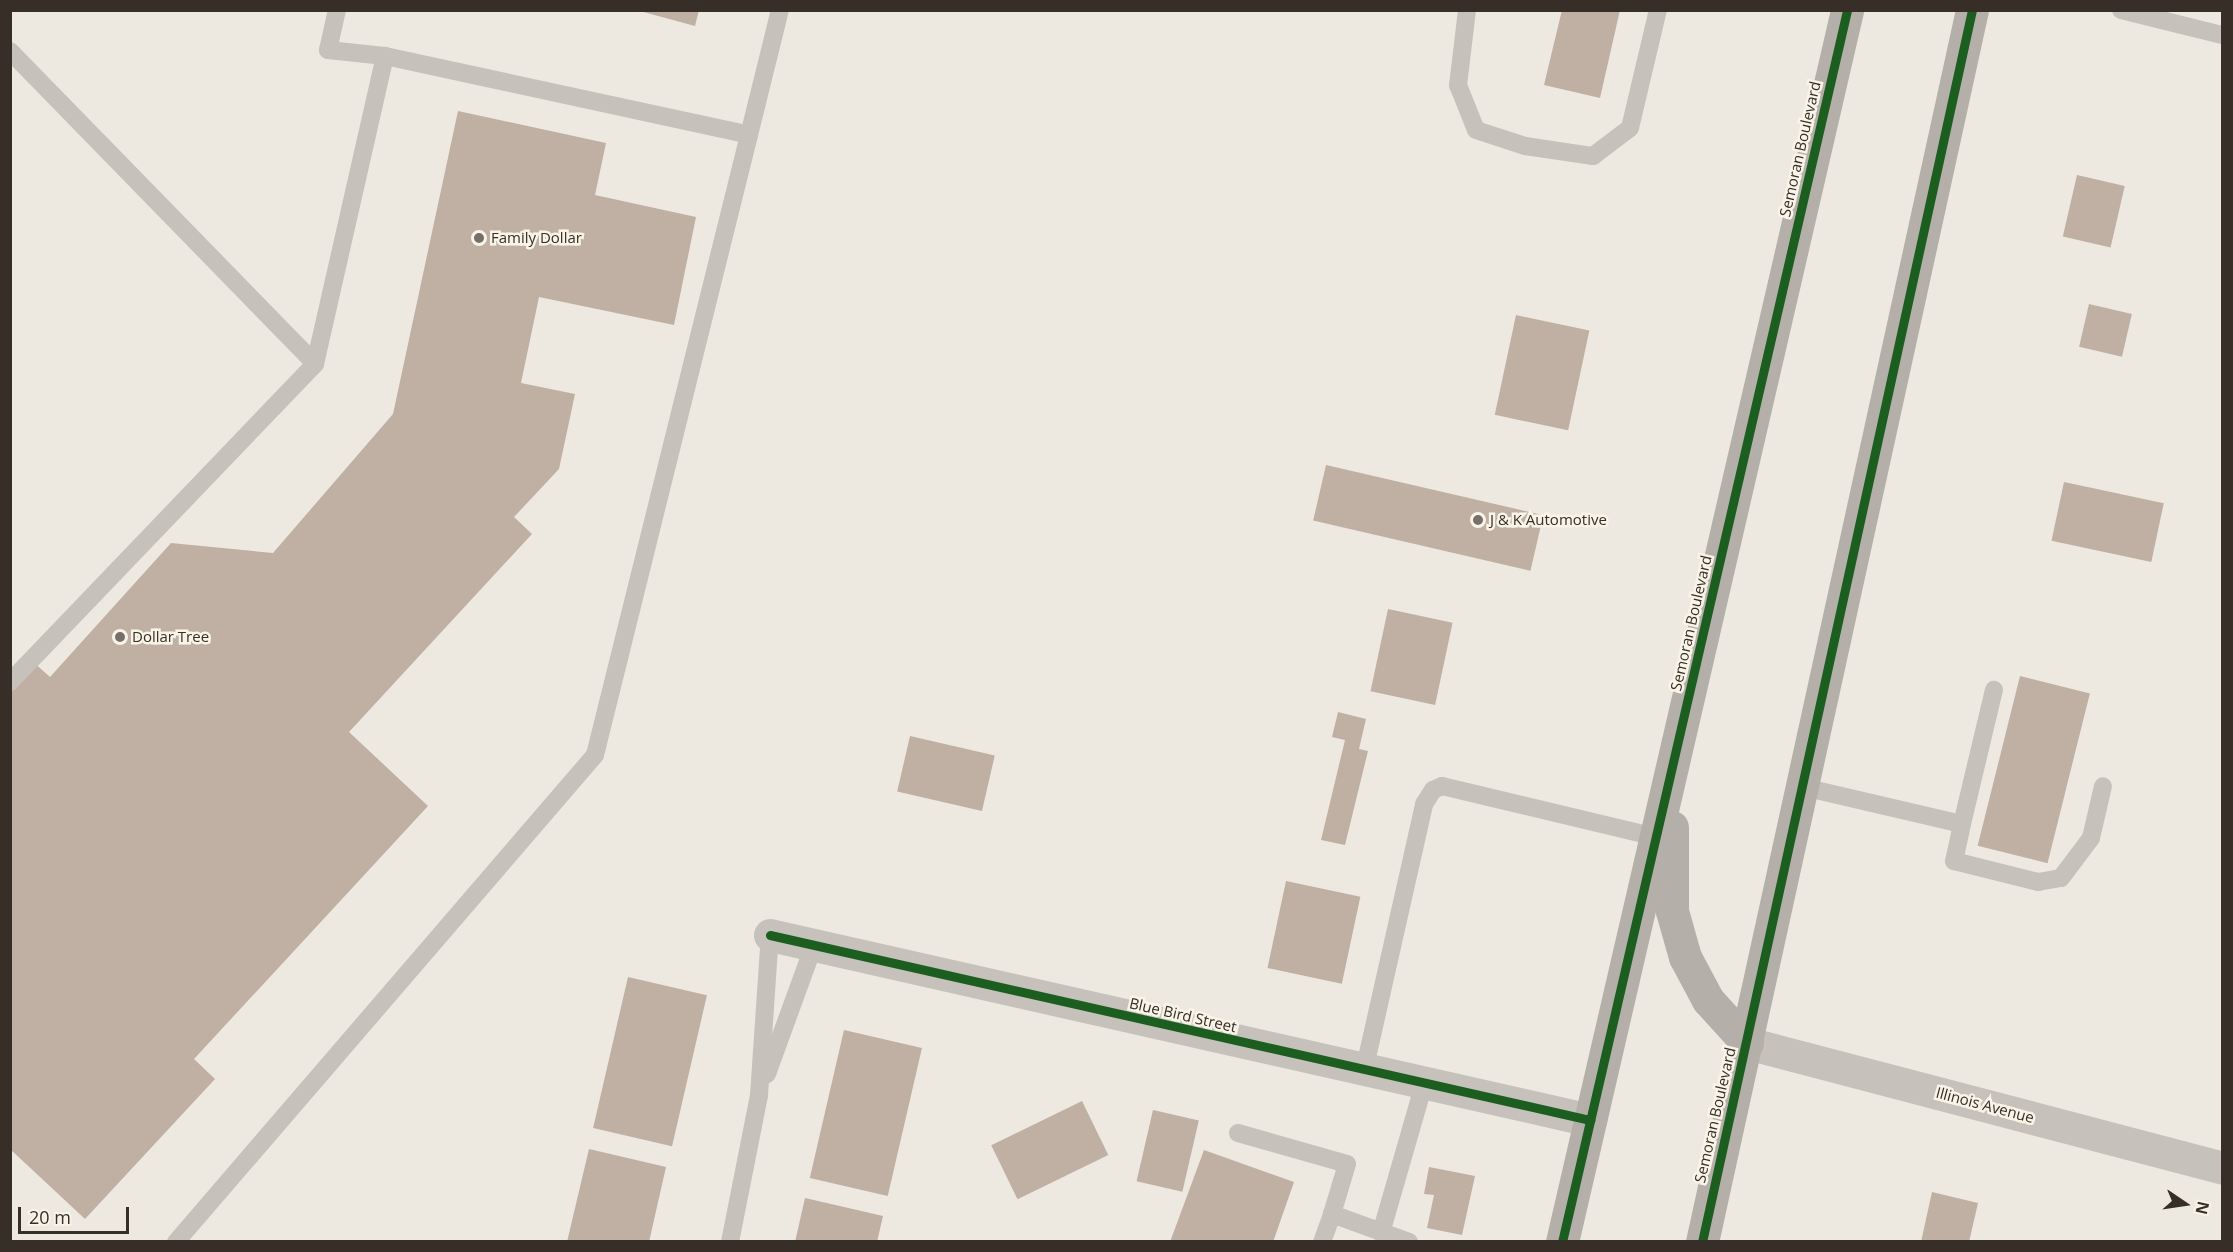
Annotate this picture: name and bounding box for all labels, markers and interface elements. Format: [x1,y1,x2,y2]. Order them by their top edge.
street label: Semoran Boulevard [1776,80,1824,218]
place label: Family Dollar [491,229,582,247]
marker: Family Dollar [472,231,486,245]
place label: J & K Automotive [1490,511,1607,529]
marker: J & K Automotive [1471,513,1485,527]
street label: Semoran Boulevard [1667,554,1715,692]
place label: Dollar Tree [132,628,209,646]
marker: Dollar Tree [113,630,127,644]
street label: Blue Bird Street [1128,994,1238,1036]
street label: Semoran Boulevard [1691,1046,1739,1184]
street label: Illinois Avenue [1934,1083,2036,1127]
north arrow [2155,1174,2215,1234]
scale bar [21,1195,132,1233]
text: N [2190,1199,2215,1217]
text: 20 m [29,1205,71,1229]

